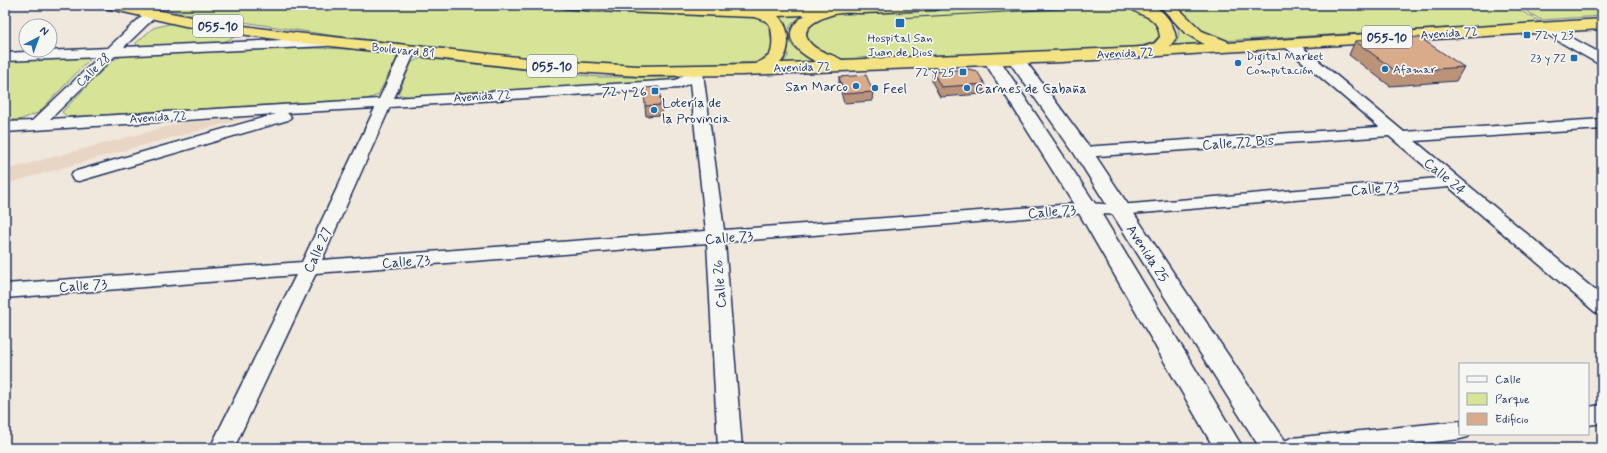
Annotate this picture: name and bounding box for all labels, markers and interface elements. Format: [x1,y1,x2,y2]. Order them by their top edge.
road number: 055-10 [193,15,243,37]
marker: Hospital San Juan de Dios [894,17,906,29]
north arrow [18,18,58,58]
text: N [37,24,51,39]
street label: Avenida 72 [1420,24,1478,44]
road number: 055-10 [1362,26,1412,48]
place label: 72 y 23 [1535,28,1574,44]
marker: 72 y 23 [1522,30,1532,40]
place label: Hospital San Juan de Dios [868,31,932,61]
street label: Boulevard 81 [371,40,435,62]
street label: Avenida 72 [1096,45,1154,63]
place label: Digital Market Computación [1246,49,1324,79]
street label: Calle 28 [73,51,114,91]
place label: 23 y 72 [1530,51,1566,67]
marker: 23 y 72 [1569,53,1579,63]
road number: 055-10 [527,55,577,77]
marker: Digital Market Computación [1233,58,1243,68]
street label: Avenida 72 [773,59,831,77]
place label: Afamar [1393,62,1437,78]
marker: Afamar [1380,64,1390,74]
place label: 72 y 25 [915,65,955,81]
marker: 72 y 25 [958,67,968,77]
place label: San Marco [785,78,848,96]
place label: Feel [883,80,907,98]
place label: Carnes de Cabaña [975,80,1087,98]
marker: San Marco [851,81,861,91]
place label: 72 y 26 [601,83,647,101]
marker: Feel [870,83,880,93]
marker: Carnes de Cabaña [962,83,972,93]
marker: 72 y 26 [650,86,660,96]
street label: Avenida 72 [453,87,511,107]
place label: Lotería de la Provincia [662,94,731,128]
marker: Lotería de la Provincia [649,105,659,115]
street label: Avenida 72 [129,108,187,128]
street label: Calle 72 Bis [1202,132,1275,154]
street label: Calle 24 [1420,154,1469,200]
street label: Calle 73 [1350,178,1400,200]
street label: Calle 73 [1027,201,1077,223]
street label: Avenida 25 [1122,221,1172,286]
street label: Calle 27 [300,225,336,276]
street label: Calle 73 [704,227,754,249]
street label: Calle 73 [381,251,431,273]
street label: Calle 26 [709,259,731,309]
street label: Calle 73 [58,275,108,297]
legend [1459,363,1589,435]
text: Calle [1495,372,1521,388]
text: Parque [1495,392,1530,408]
text: Edificio [1495,412,1529,428]

